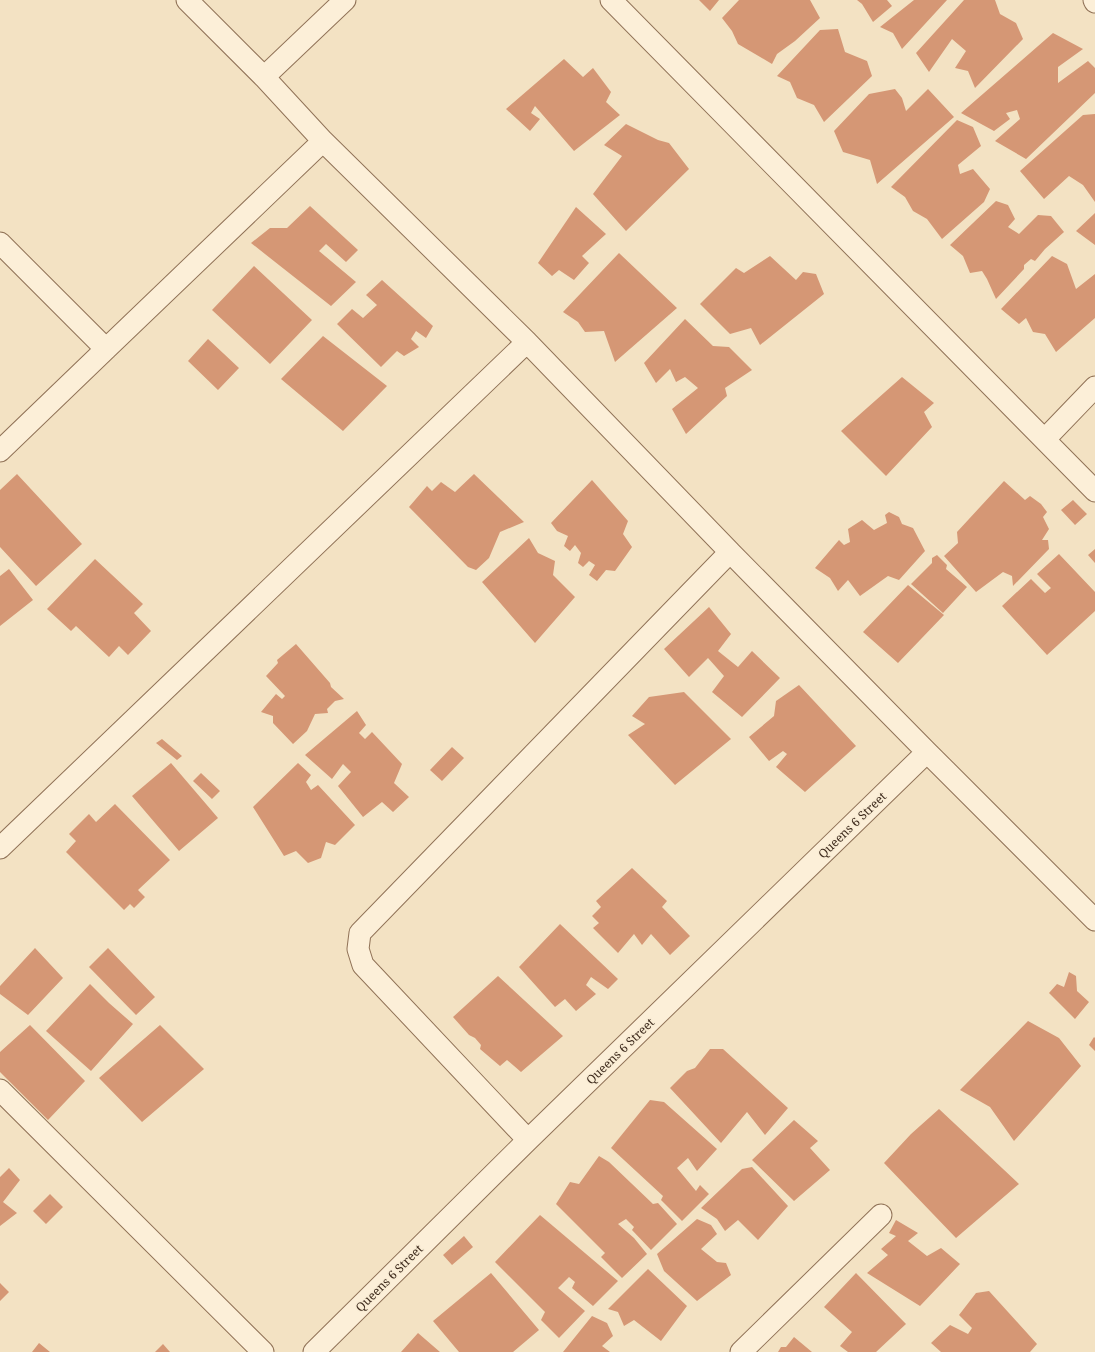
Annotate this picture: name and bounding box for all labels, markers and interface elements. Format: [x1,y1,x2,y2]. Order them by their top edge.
street label: Queens 6 Street [814,788,890,862]
street label: Queens 6 Street [582,1014,658,1088]
street label: Queens 6 Street [352,1241,426,1315]

